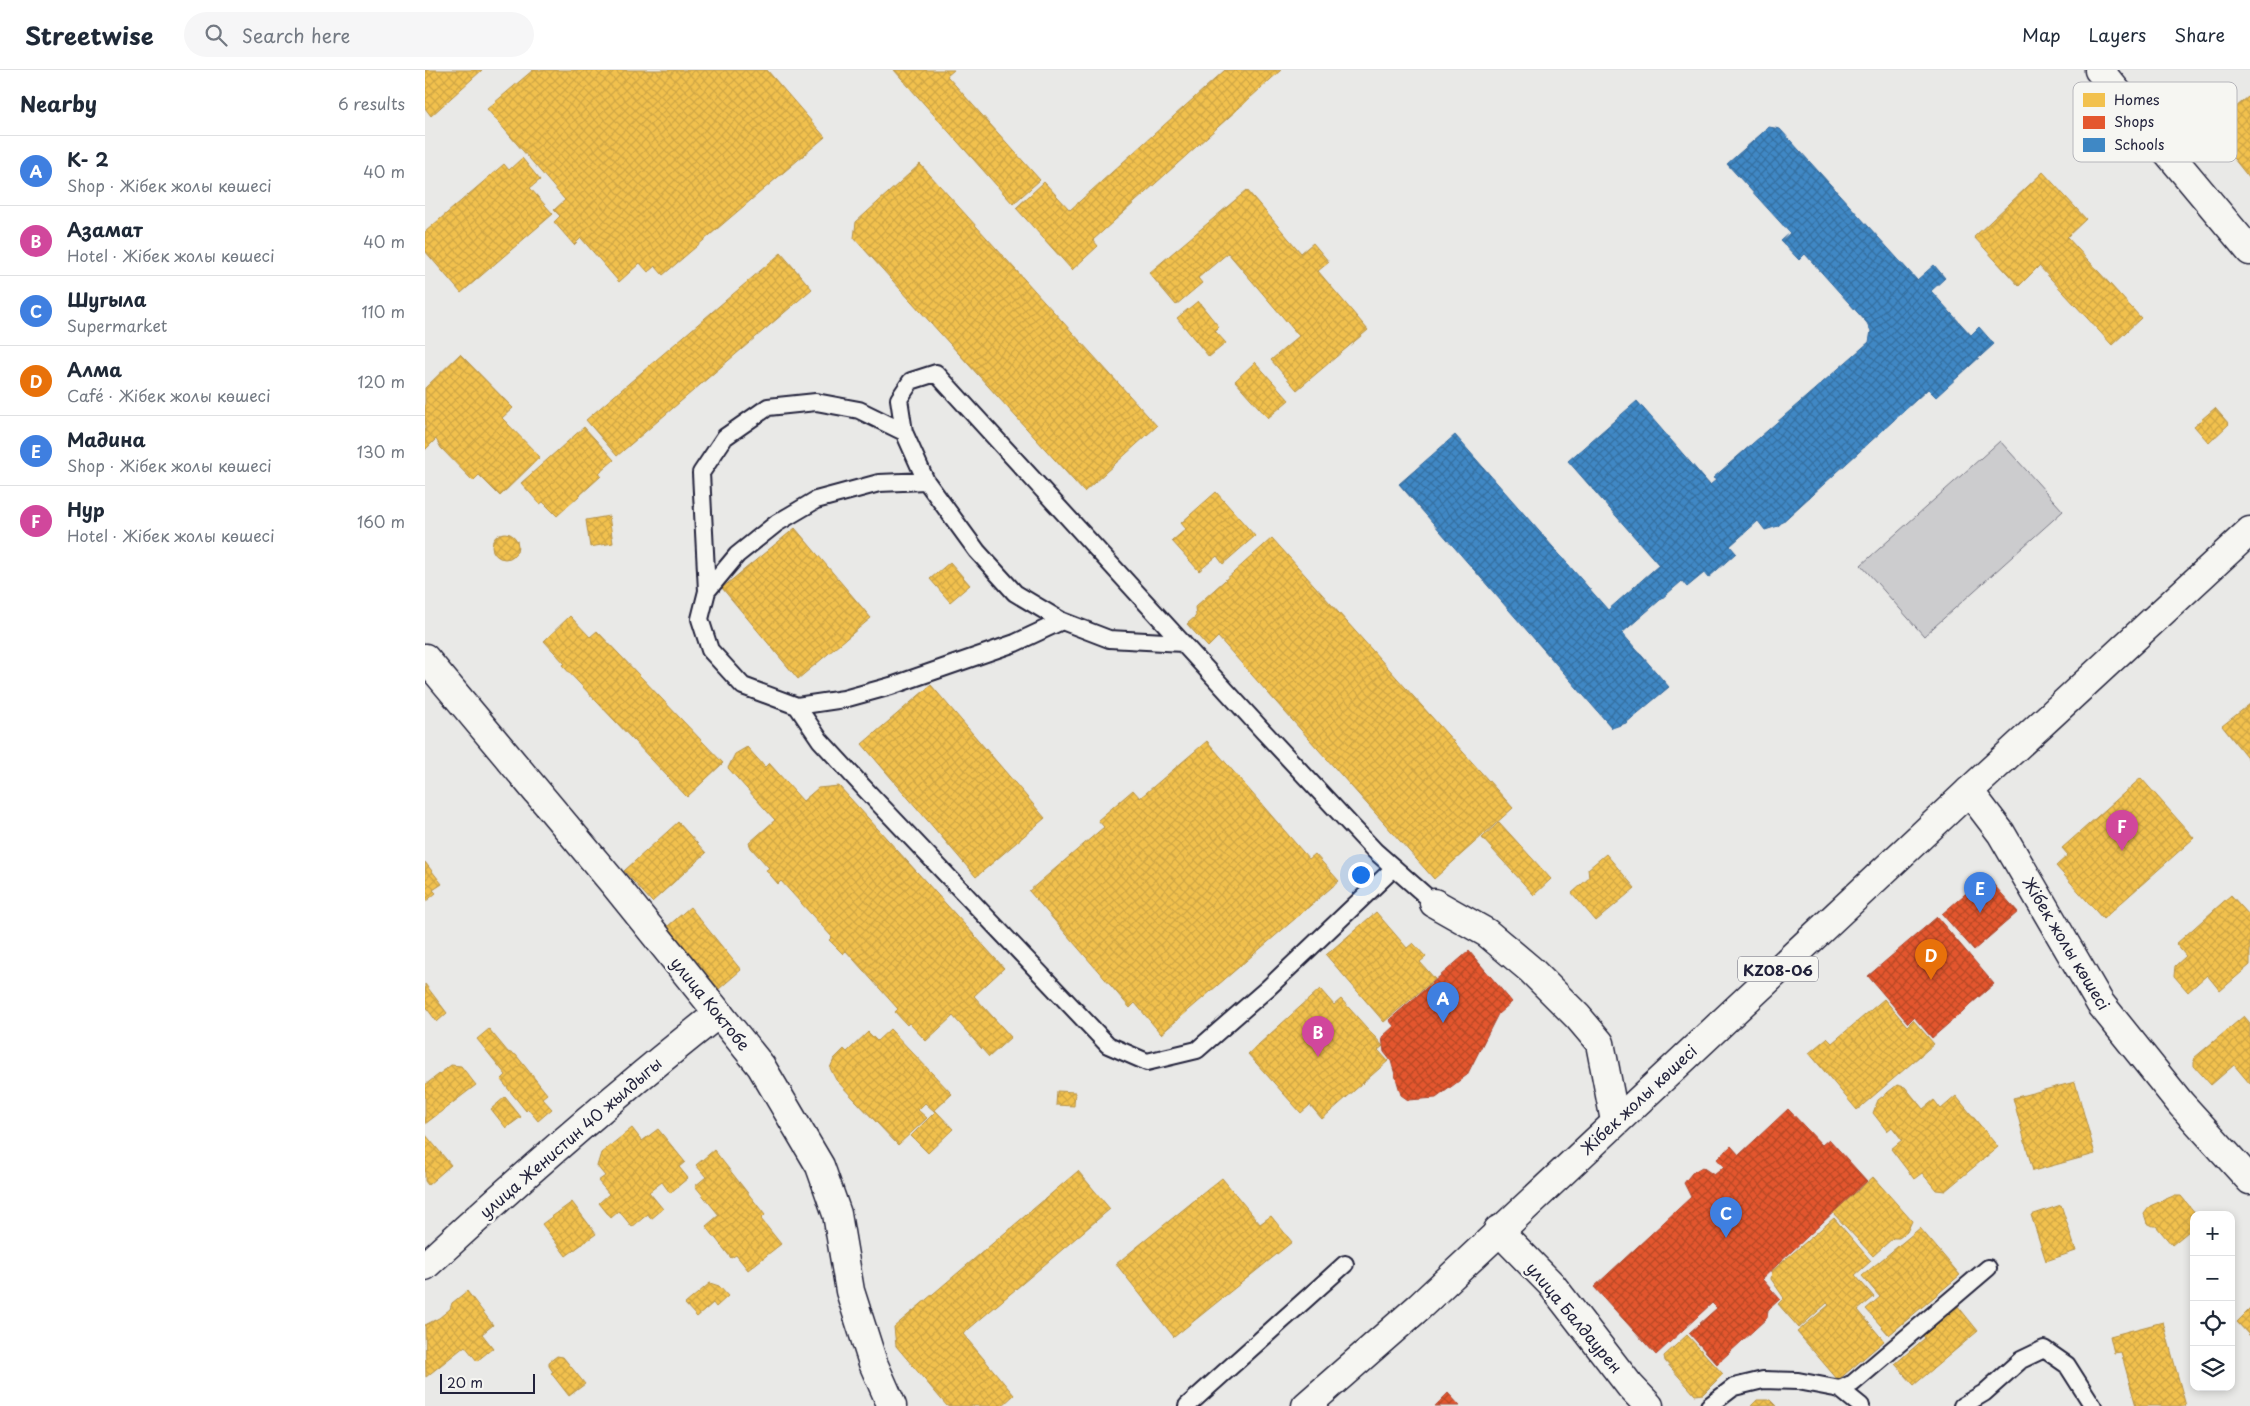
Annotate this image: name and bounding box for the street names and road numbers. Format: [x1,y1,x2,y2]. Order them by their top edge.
street label: Жібек жолы көшесі [2018,872,2116,1014]
street label: улица Коктобе [666,951,757,1055]
road number: KZ08-06 [1738,956,1818,982]
street label: Жібек жолы көшесі [1574,1038,1702,1160]
street label: улица Женистин 40 жылдыгы [474,1051,666,1223]
street label: улица Балдаурен [1521,1256,1629,1378]

